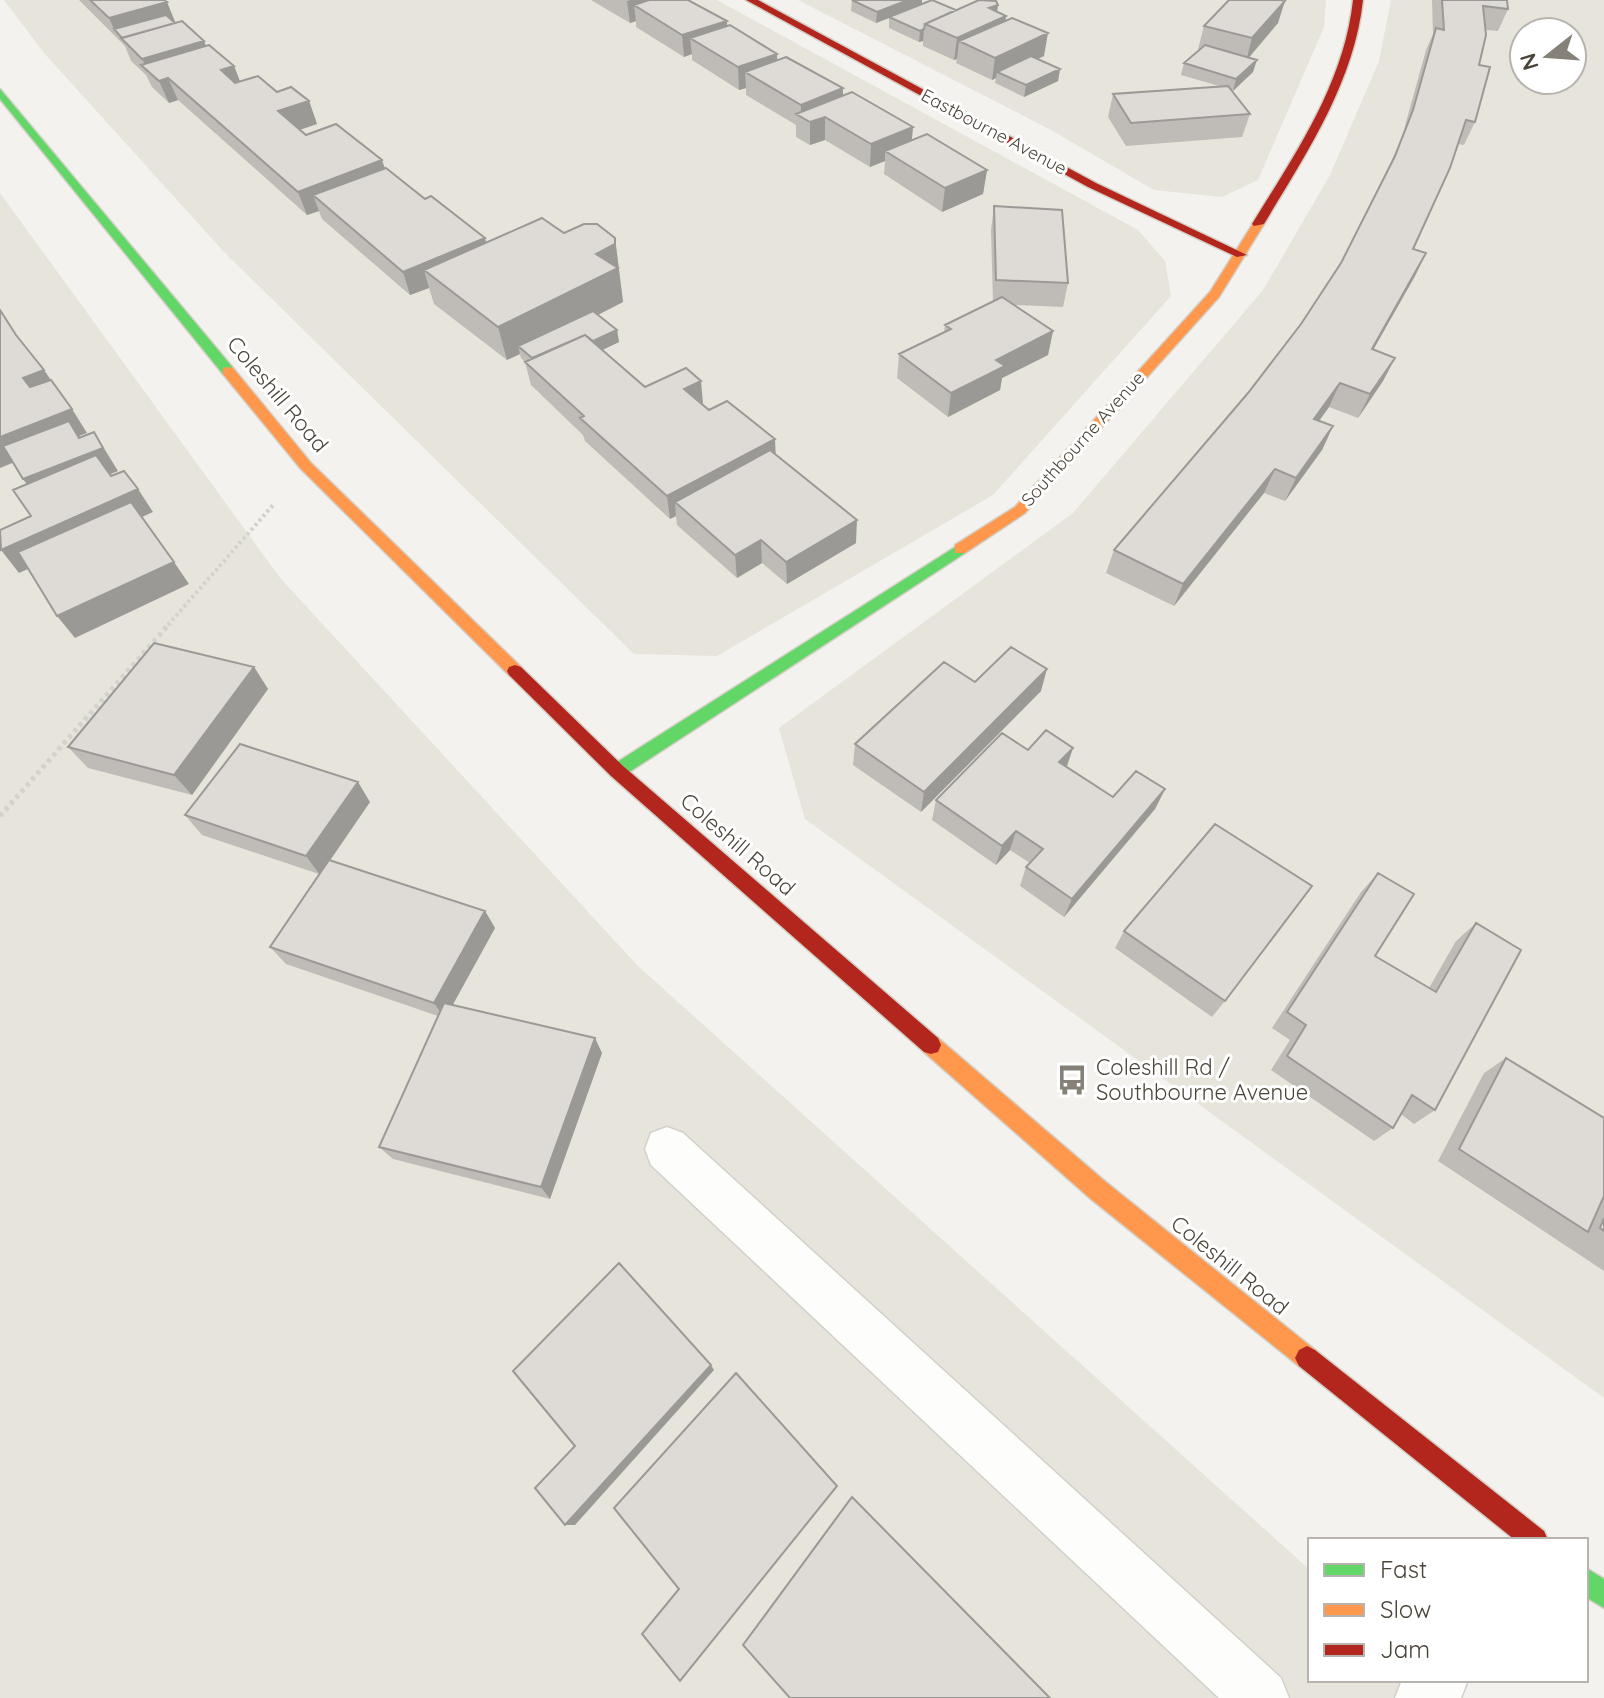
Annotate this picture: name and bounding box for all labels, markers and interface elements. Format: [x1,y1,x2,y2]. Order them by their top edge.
north arrow [1508,16,1588,96]
text: N [1513,50,1545,74]
street label: Eastbourne Avenue [917,83,1071,180]
street label: Coleshill Road [221,330,335,458]
street label: Southbourne Avenue [1016,366,1149,511]
street label: Coleshill Road [675,786,801,902]
place label: Coleshill Rd / Southbourne Avenue [1096,1053,1308,1106]
bus stop icon: Coleshill Rd / Southbourne Avenue [1055,1063,1089,1097]
street label: Coleshill Road [1166,1209,1294,1321]
legend [1308,1538,1588,1682]
text: Fast [1380,1554,1427,1584]
text: Slow [1380,1594,1431,1624]
text: Jam [1380,1634,1430,1664]

